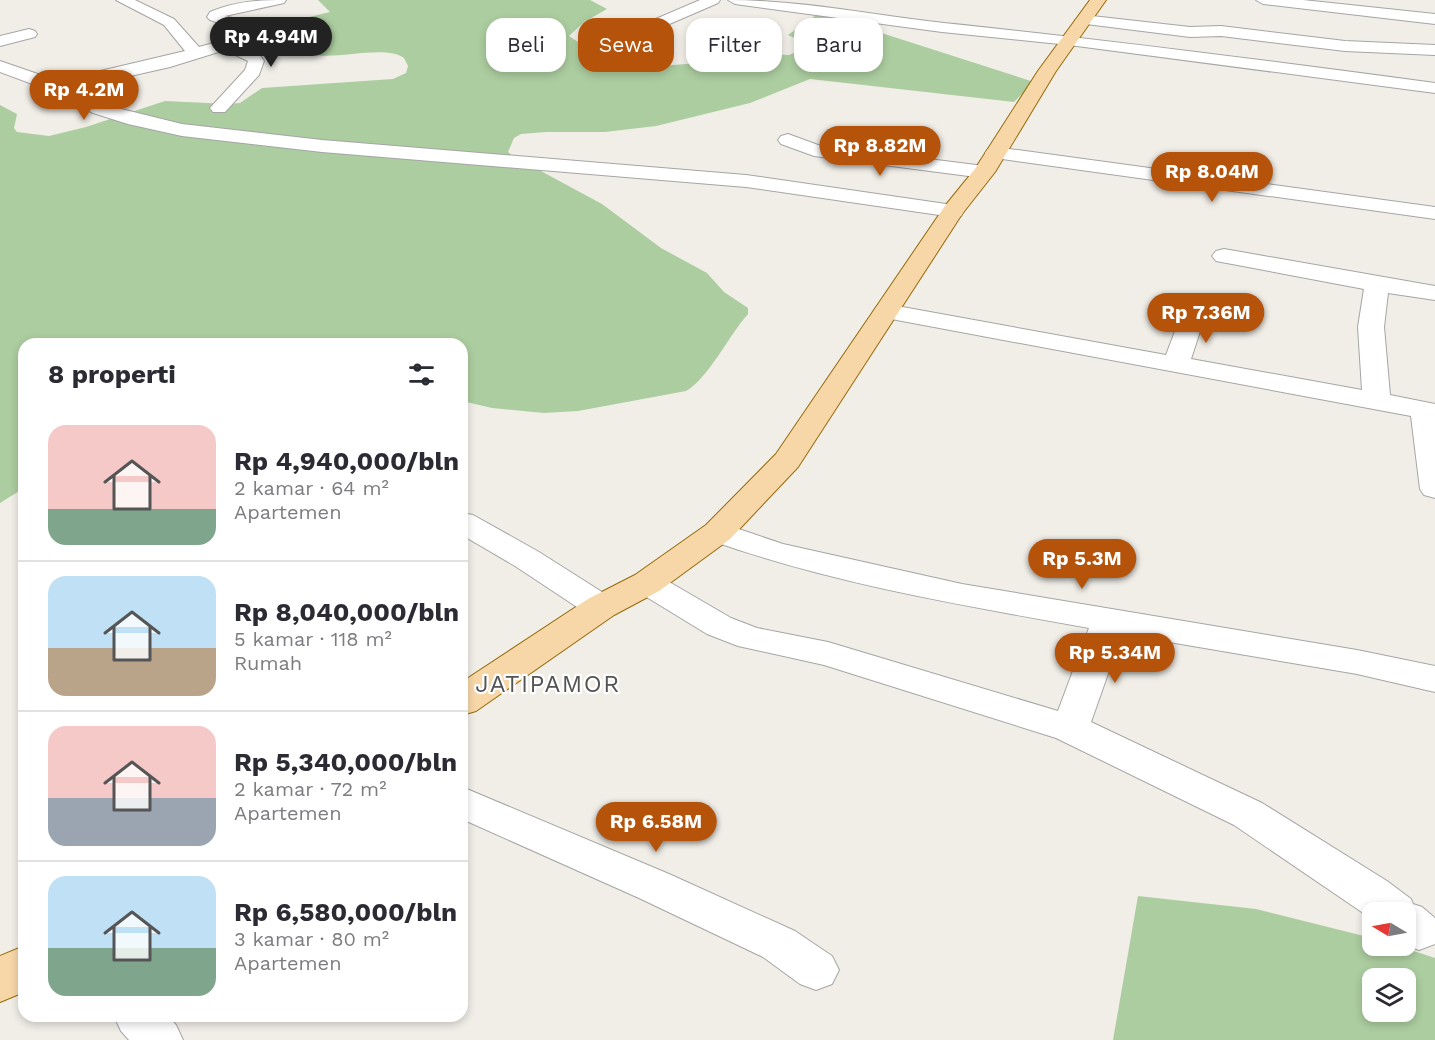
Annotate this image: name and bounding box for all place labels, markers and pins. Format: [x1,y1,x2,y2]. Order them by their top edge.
pin: Rp 4.94M [209,17,333,68]
pin: Rp 4.2M [29,70,139,121]
pin: Rp 8.82M [818,126,942,177]
pin: Rp 8.04M [1150,152,1274,203]
pin: Rp 7.36M [1144,293,1268,344]
pin: Rp 5.3M [1027,539,1137,590]
pin: Rp 5.34M [1053,633,1177,684]
pin: Rp 6.58M [594,802,718,853]

